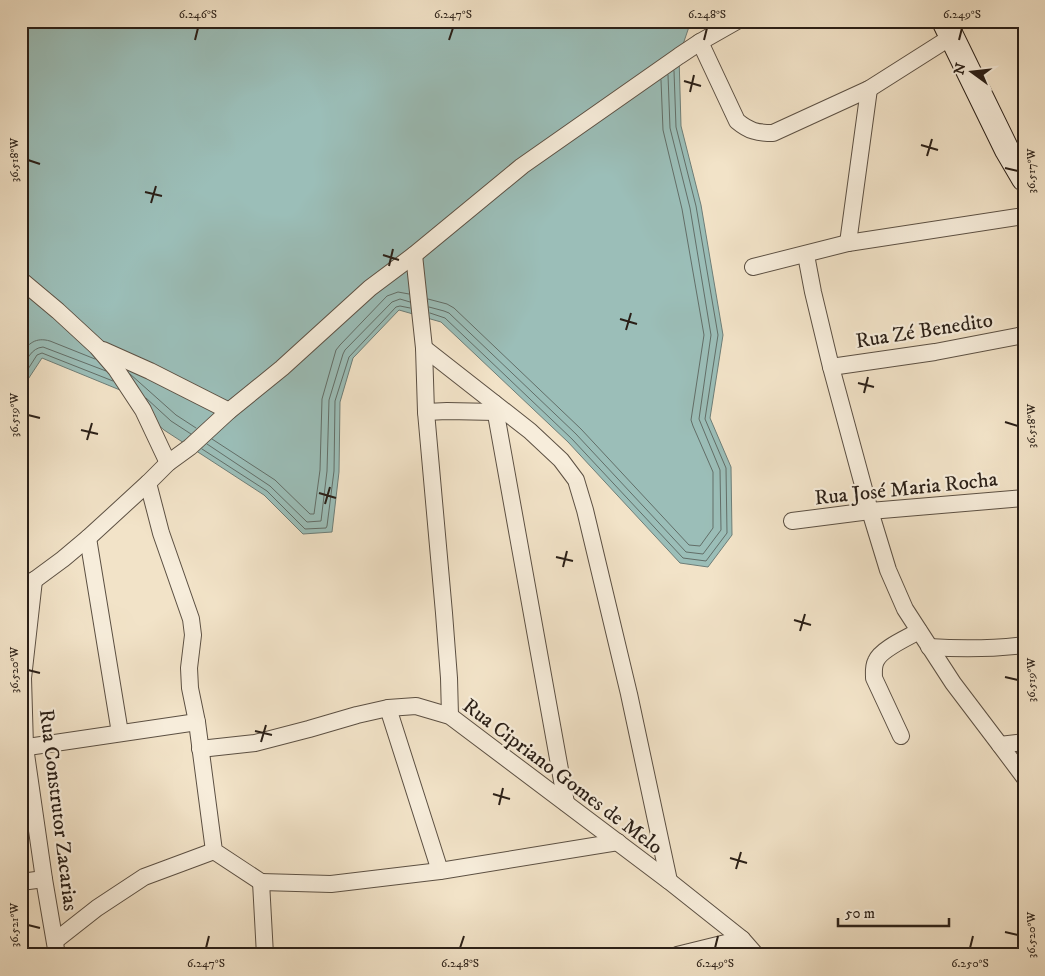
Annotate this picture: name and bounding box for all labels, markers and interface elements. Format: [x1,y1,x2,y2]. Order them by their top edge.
text: 6.246°S [179,7,217,22]
text: 6.247°S [434,7,472,22]
text: 6.248°S [688,7,726,22]
text: 6.249°S [943,7,981,22]
north arrow [948,48,998,98]
text: N [950,61,971,77]
text: 36.518°W [7,137,22,182]
text: 36.517°W [1024,148,1039,193]
street label: Rua Zé Benedito [854,307,995,355]
text: 36.519°W [7,392,22,437]
text: 36.518°W [1024,403,1039,448]
street label: Rua José Maria Rocha [813,466,999,512]
text: 36.520°W [7,646,22,693]
text: 36.519°W [1024,657,1039,702]
street label: Rua Cipriano Gomes de Melo [457,693,667,860]
street label: Rua Construtor Zacarias [33,708,83,913]
scale bar [838,896,949,928]
text: 36.521°W [7,902,22,947]
text: 50 m [845,904,875,923]
text: 36.520°W [1024,911,1039,958]
text: 6.247°S [187,956,225,971]
text: 6.248°S [441,956,479,971]
text: 6.249°S [696,956,734,971]
text: 6.250°S [951,956,989,971]

